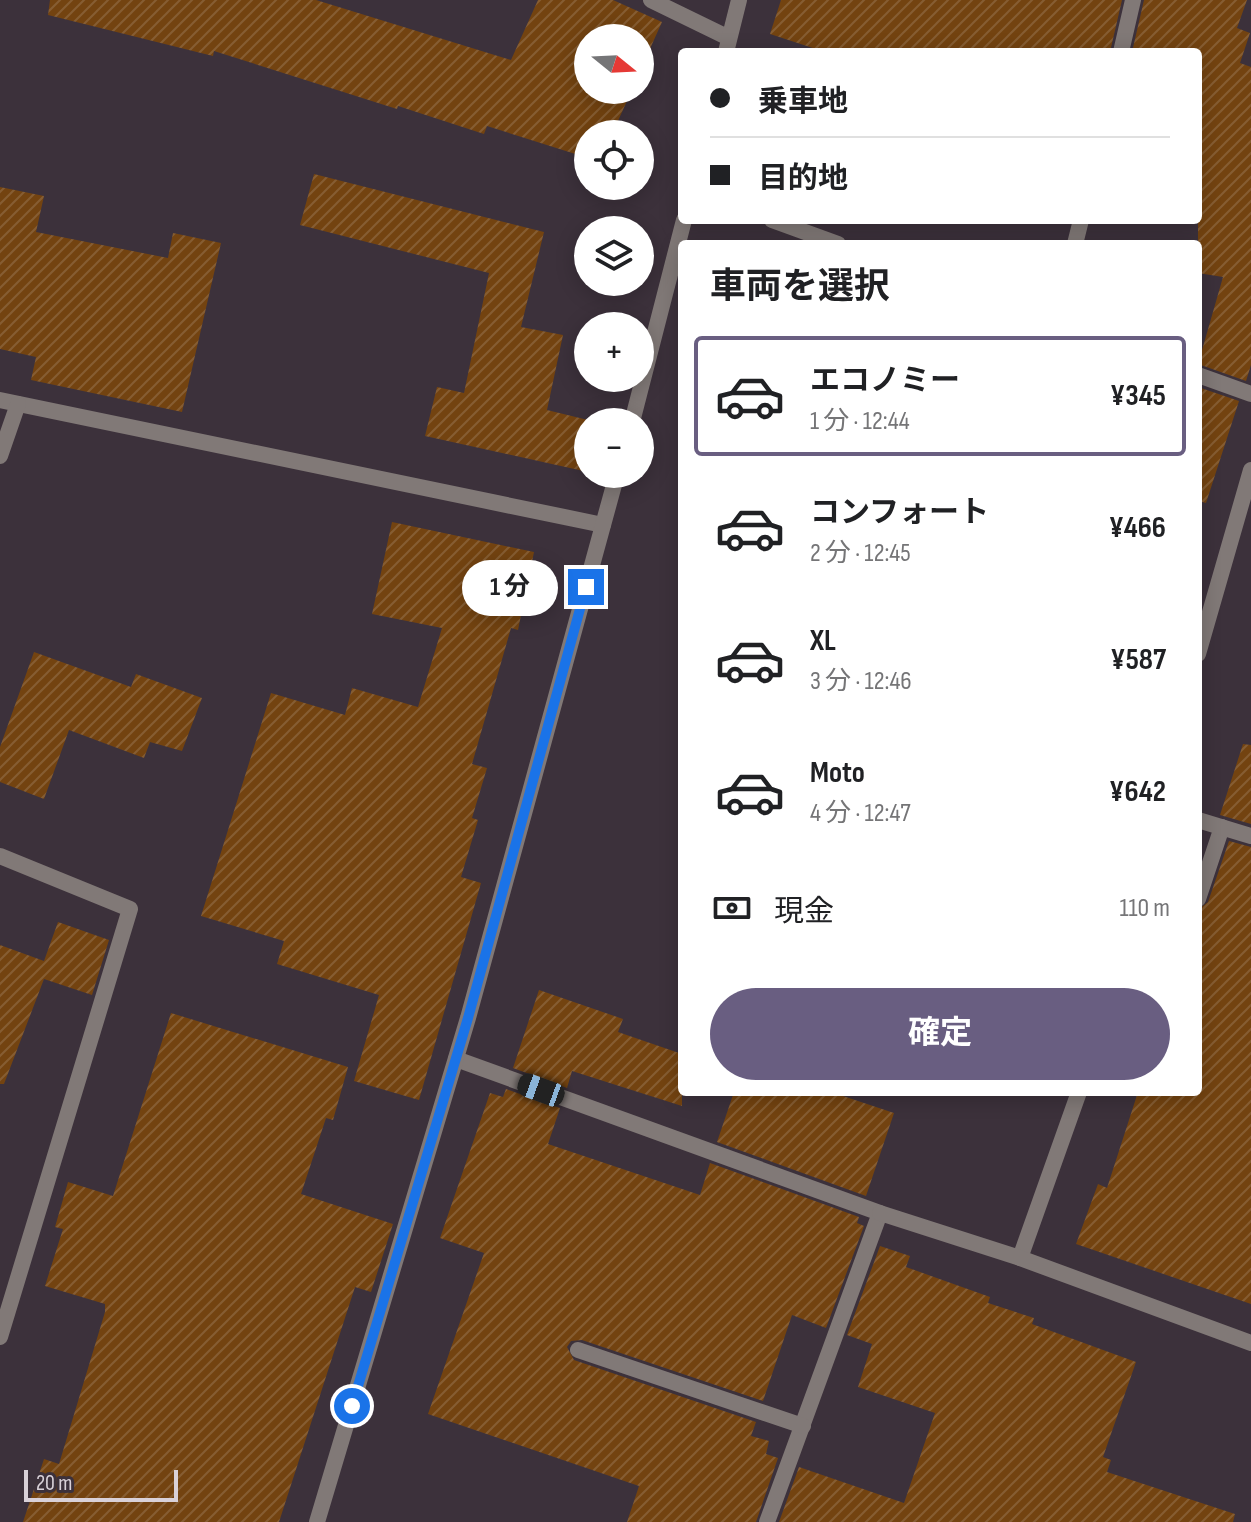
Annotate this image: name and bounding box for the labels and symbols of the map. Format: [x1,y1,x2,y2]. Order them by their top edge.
north arrow [574,24,654,104]
callout: 1 分 [462,559,558,615]
route end [568,569,604,605]
car [514,1071,568,1109]
route start [334,1388,370,1424]
scale bar [24,1466,178,1502]

